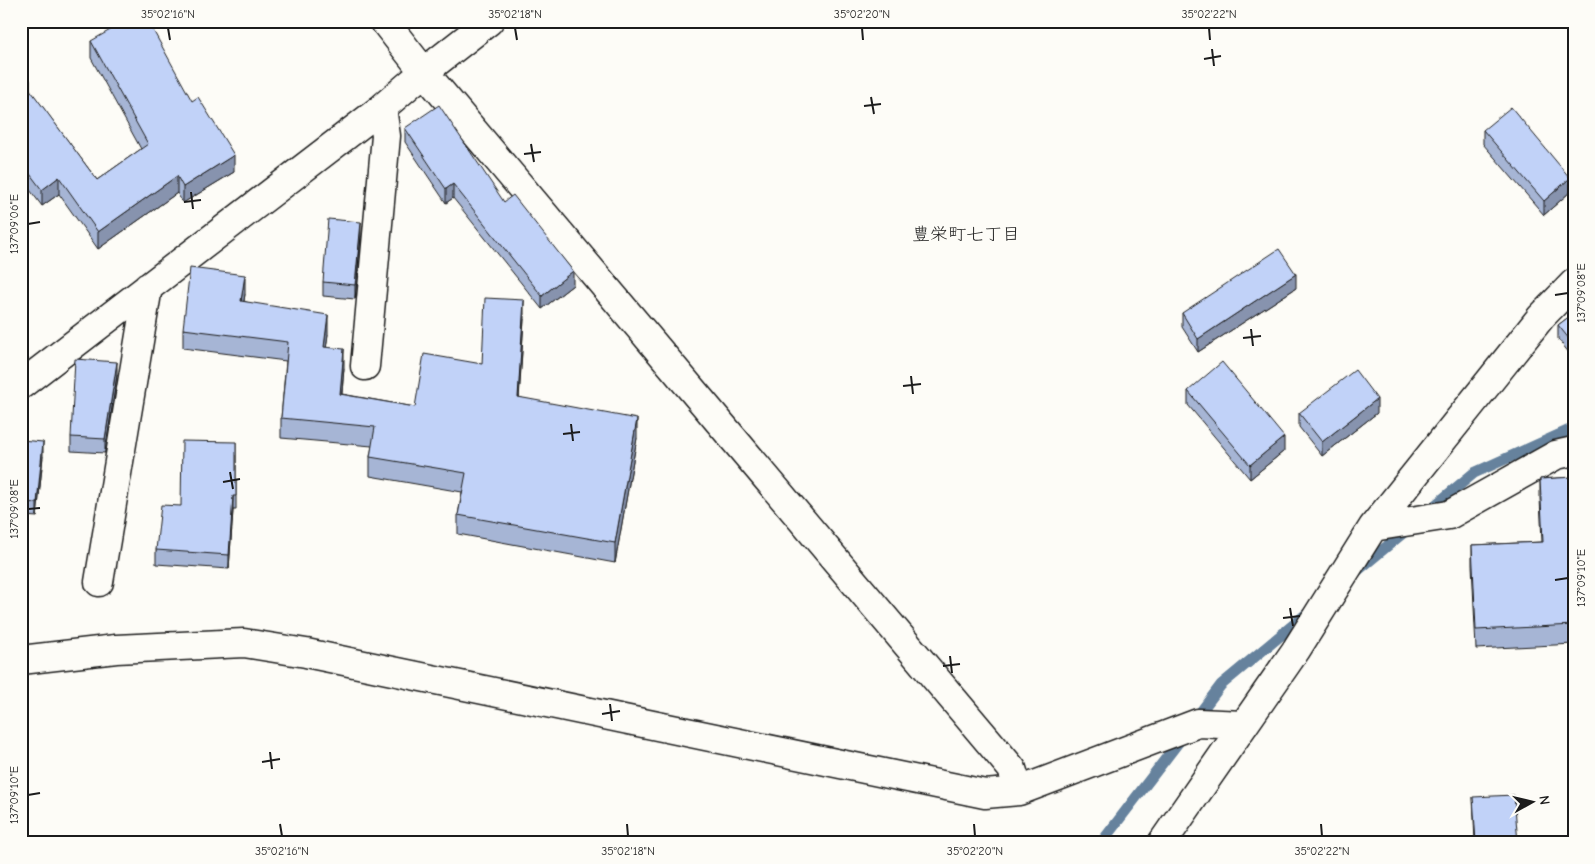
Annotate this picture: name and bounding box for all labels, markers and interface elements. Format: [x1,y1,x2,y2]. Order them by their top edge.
text: 35°02'16"N [141,7,195,21]
text: 35°02'18"N [488,7,542,21]
text: 35°02'20"N [834,7,890,21]
text: 35°02'22"N [1181,7,1237,21]
text: 137°09'06"E [7,194,21,254]
district label: 豊栄町七丁目 [912,224,1020,245]
text: 137°09'08"E [1574,263,1588,323]
text: 137°09'08"E [7,479,21,539]
text: 137°09'10"E [1574,549,1588,607]
text: 137°09'10"E [7,766,21,824]
north arrow [1508,776,1558,826]
text: N [1535,795,1553,806]
text: 35°02'16"N [255,844,309,858]
text: 35°02'18"N [601,844,655,858]
text: 35°02'20"N [947,844,1003,858]
text: 35°02'22"N [1294,844,1350,858]

